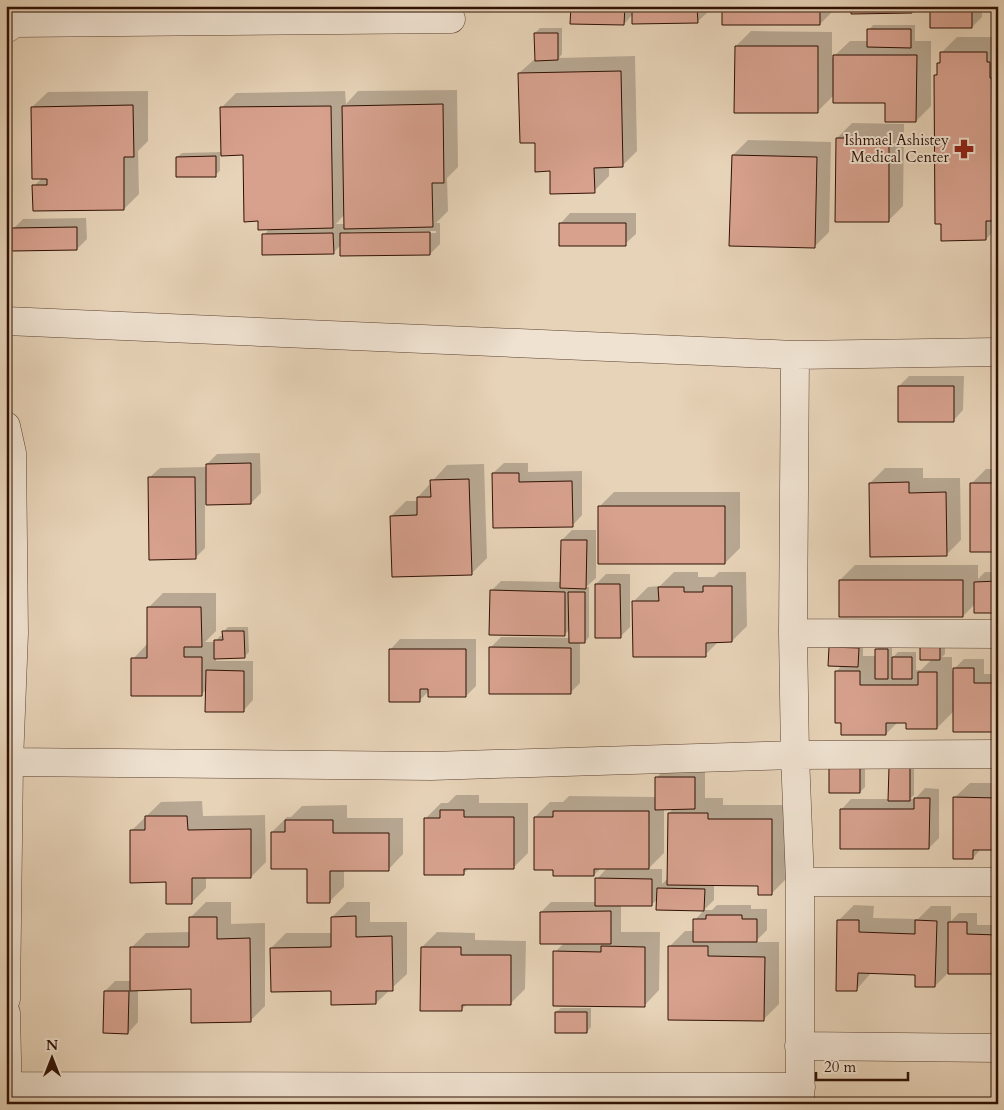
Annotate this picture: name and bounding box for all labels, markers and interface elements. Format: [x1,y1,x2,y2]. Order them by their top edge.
place label: Ishmael Ashistey Medical Center [844,130,950,167]
pharmacy icon: Ishmael Ashistey Medical Center [953,138,975,160]
north arrow [28,1032,78,1082]
text: N [46,1036,58,1055]
scale bar [816,1050,909,1082]
text: 20 m [824,1057,856,1077]

